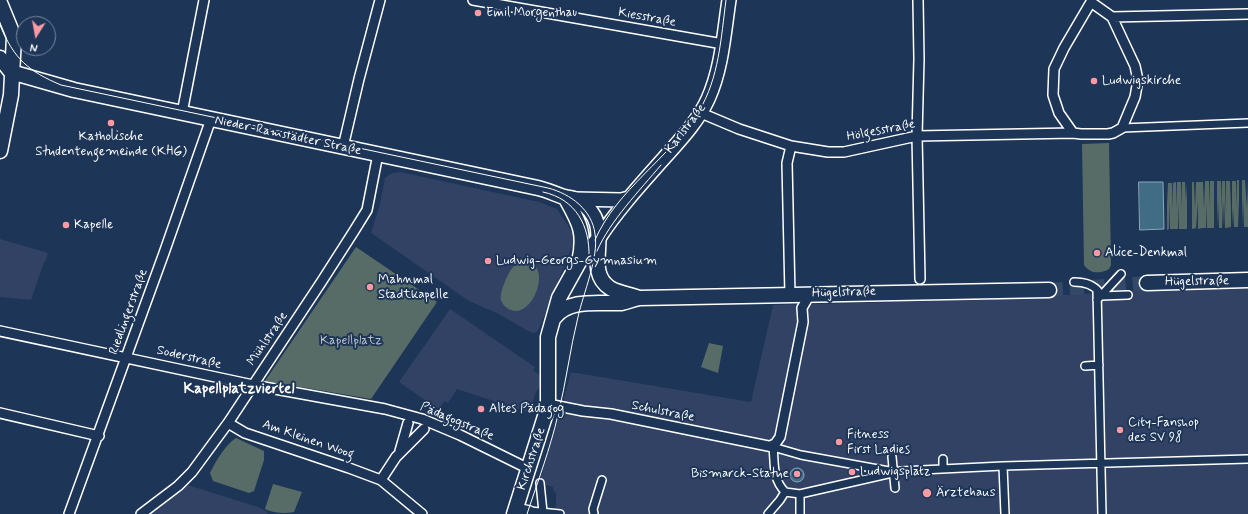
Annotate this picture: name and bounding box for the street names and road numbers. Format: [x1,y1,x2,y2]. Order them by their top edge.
street label: Kiesstraße [617,5,677,31]
street label: Karlstraße [662,101,710,157]
street label: Nieder-Ramstädter Straße [213,113,363,159]
street label: Hölgesstraße [845,117,917,145]
street label: Riedlingerstraße [106,267,152,357]
street label: Hügelstraße [1165,274,1229,290]
street label: Hügelstraße [812,284,876,302]
street label: Mühlstraße [244,309,292,369]
street label: Soderstraße [155,343,223,373]
street label: Schulstraße [630,398,696,426]
street label: Pädagogstraße [418,399,496,445]
street label: Am Kleinen Woog [260,417,356,463]
street label: Kirchstraße [515,426,549,492]

